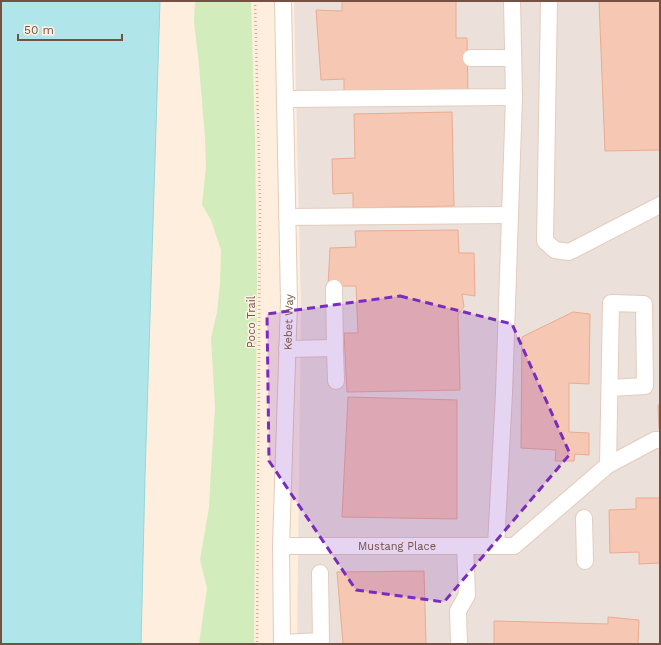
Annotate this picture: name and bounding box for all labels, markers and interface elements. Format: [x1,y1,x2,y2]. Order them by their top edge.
scale bar [18,16,122,42]
text: 50 m [24,23,54,37]
street label: Kebet Way [281,294,296,350]
street label: Poco Trail [245,295,258,348]
street label: Mustang Place [358,540,436,553]

